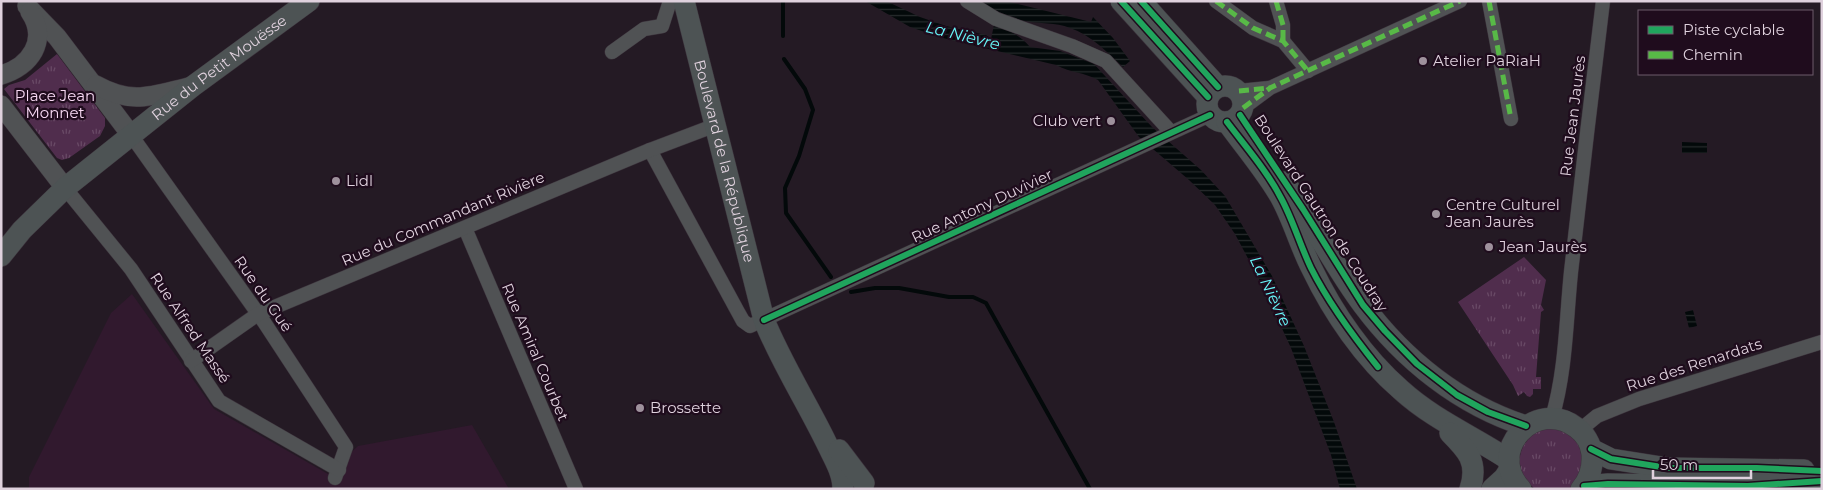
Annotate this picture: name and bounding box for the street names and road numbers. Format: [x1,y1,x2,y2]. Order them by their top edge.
street label: Rue du Petit Mouësse [147,11,290,124]
street label: Rue Jean Jaurès [1556,54,1589,178]
street label: Boulevard de la République [690,58,759,264]
street label: Boulevard Gautron de Coudray [1250,110,1393,316]
street label: Rue Antony Duvivier [908,164,1056,247]
street label: Rue du Commandant Rivière [338,167,547,270]
street label: Rue du Gué [230,252,297,336]
street label: Rue Alfred Massé [146,269,235,387]
street label: Rue Amiral Courbet [498,280,573,424]
street label: Rue des Renardats [1624,334,1764,395]

